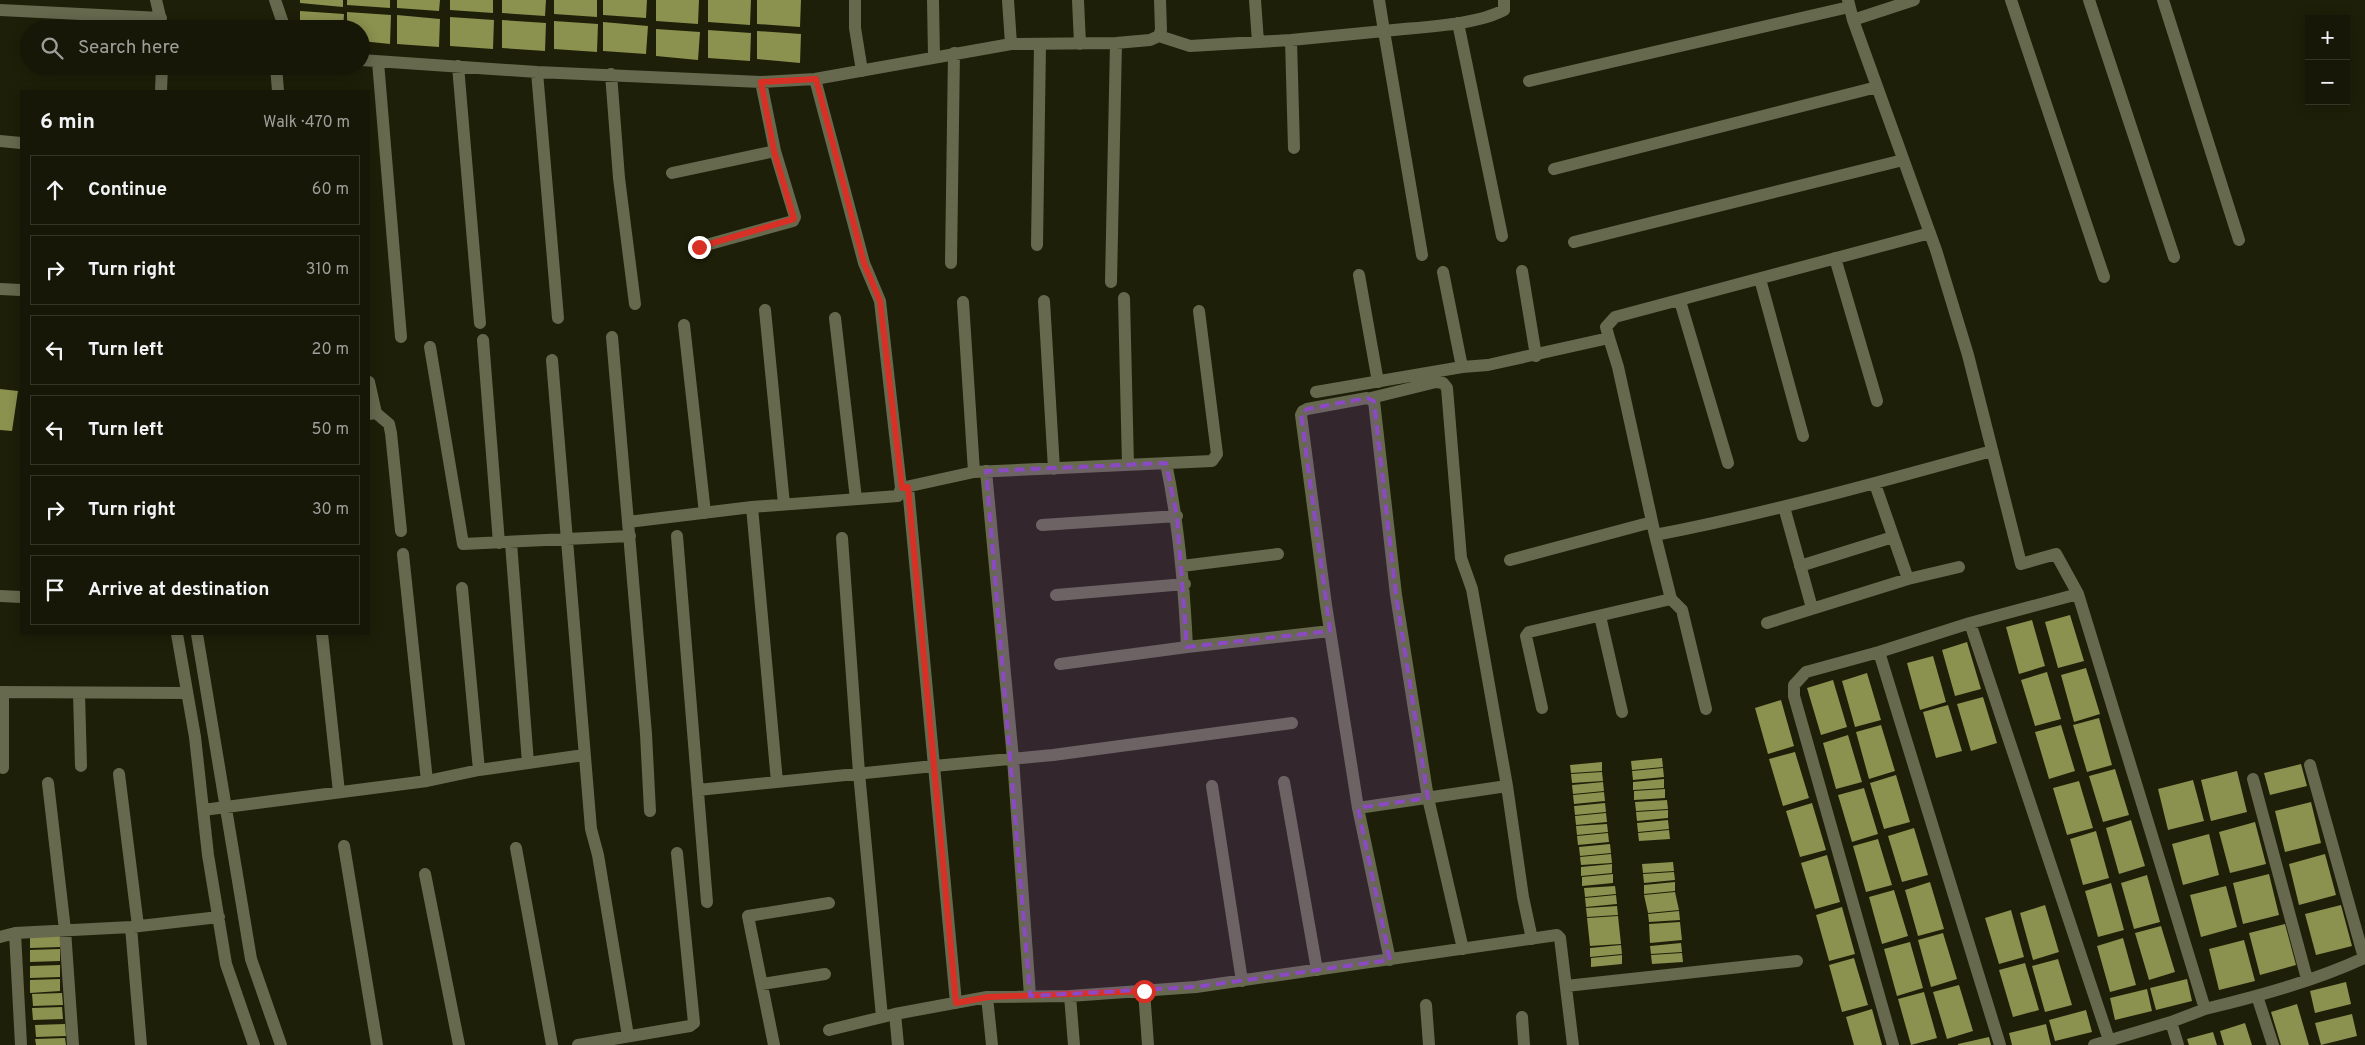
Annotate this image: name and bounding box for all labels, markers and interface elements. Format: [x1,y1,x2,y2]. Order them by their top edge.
map controls [2305,15,2350,105]
button: + [2305,15,2350,60]
search box [20,20,370,75]
icon: search [38,34,66,62]
text: Search here [78,36,180,60]
button: − [2305,60,2350,105]
text: 6 min [40,109,95,136]
text: Walk · 470 m [263,113,350,133]
icon: ahead [41,176,69,204]
text: Continue [88,178,167,202]
text: 60 m [312,180,349,200]
route end [688,236,711,259]
icon: right [41,256,69,284]
text: Turn right [88,258,176,282]
text: 310 m [306,260,349,280]
icon: left [41,336,69,364]
text: Turn left [88,338,164,362]
text: 20 m [312,340,349,360]
icon: left [41,416,69,444]
text: Turn left [88,418,164,442]
text: 50 m [312,420,349,440]
icon: right [41,496,69,524]
text: Turn right [88,498,176,522]
text: 30 m [312,500,349,520]
icon: arrive [41,576,69,604]
text: Arrive at destination [88,578,269,602]
route start [1133,980,1156,1003]

